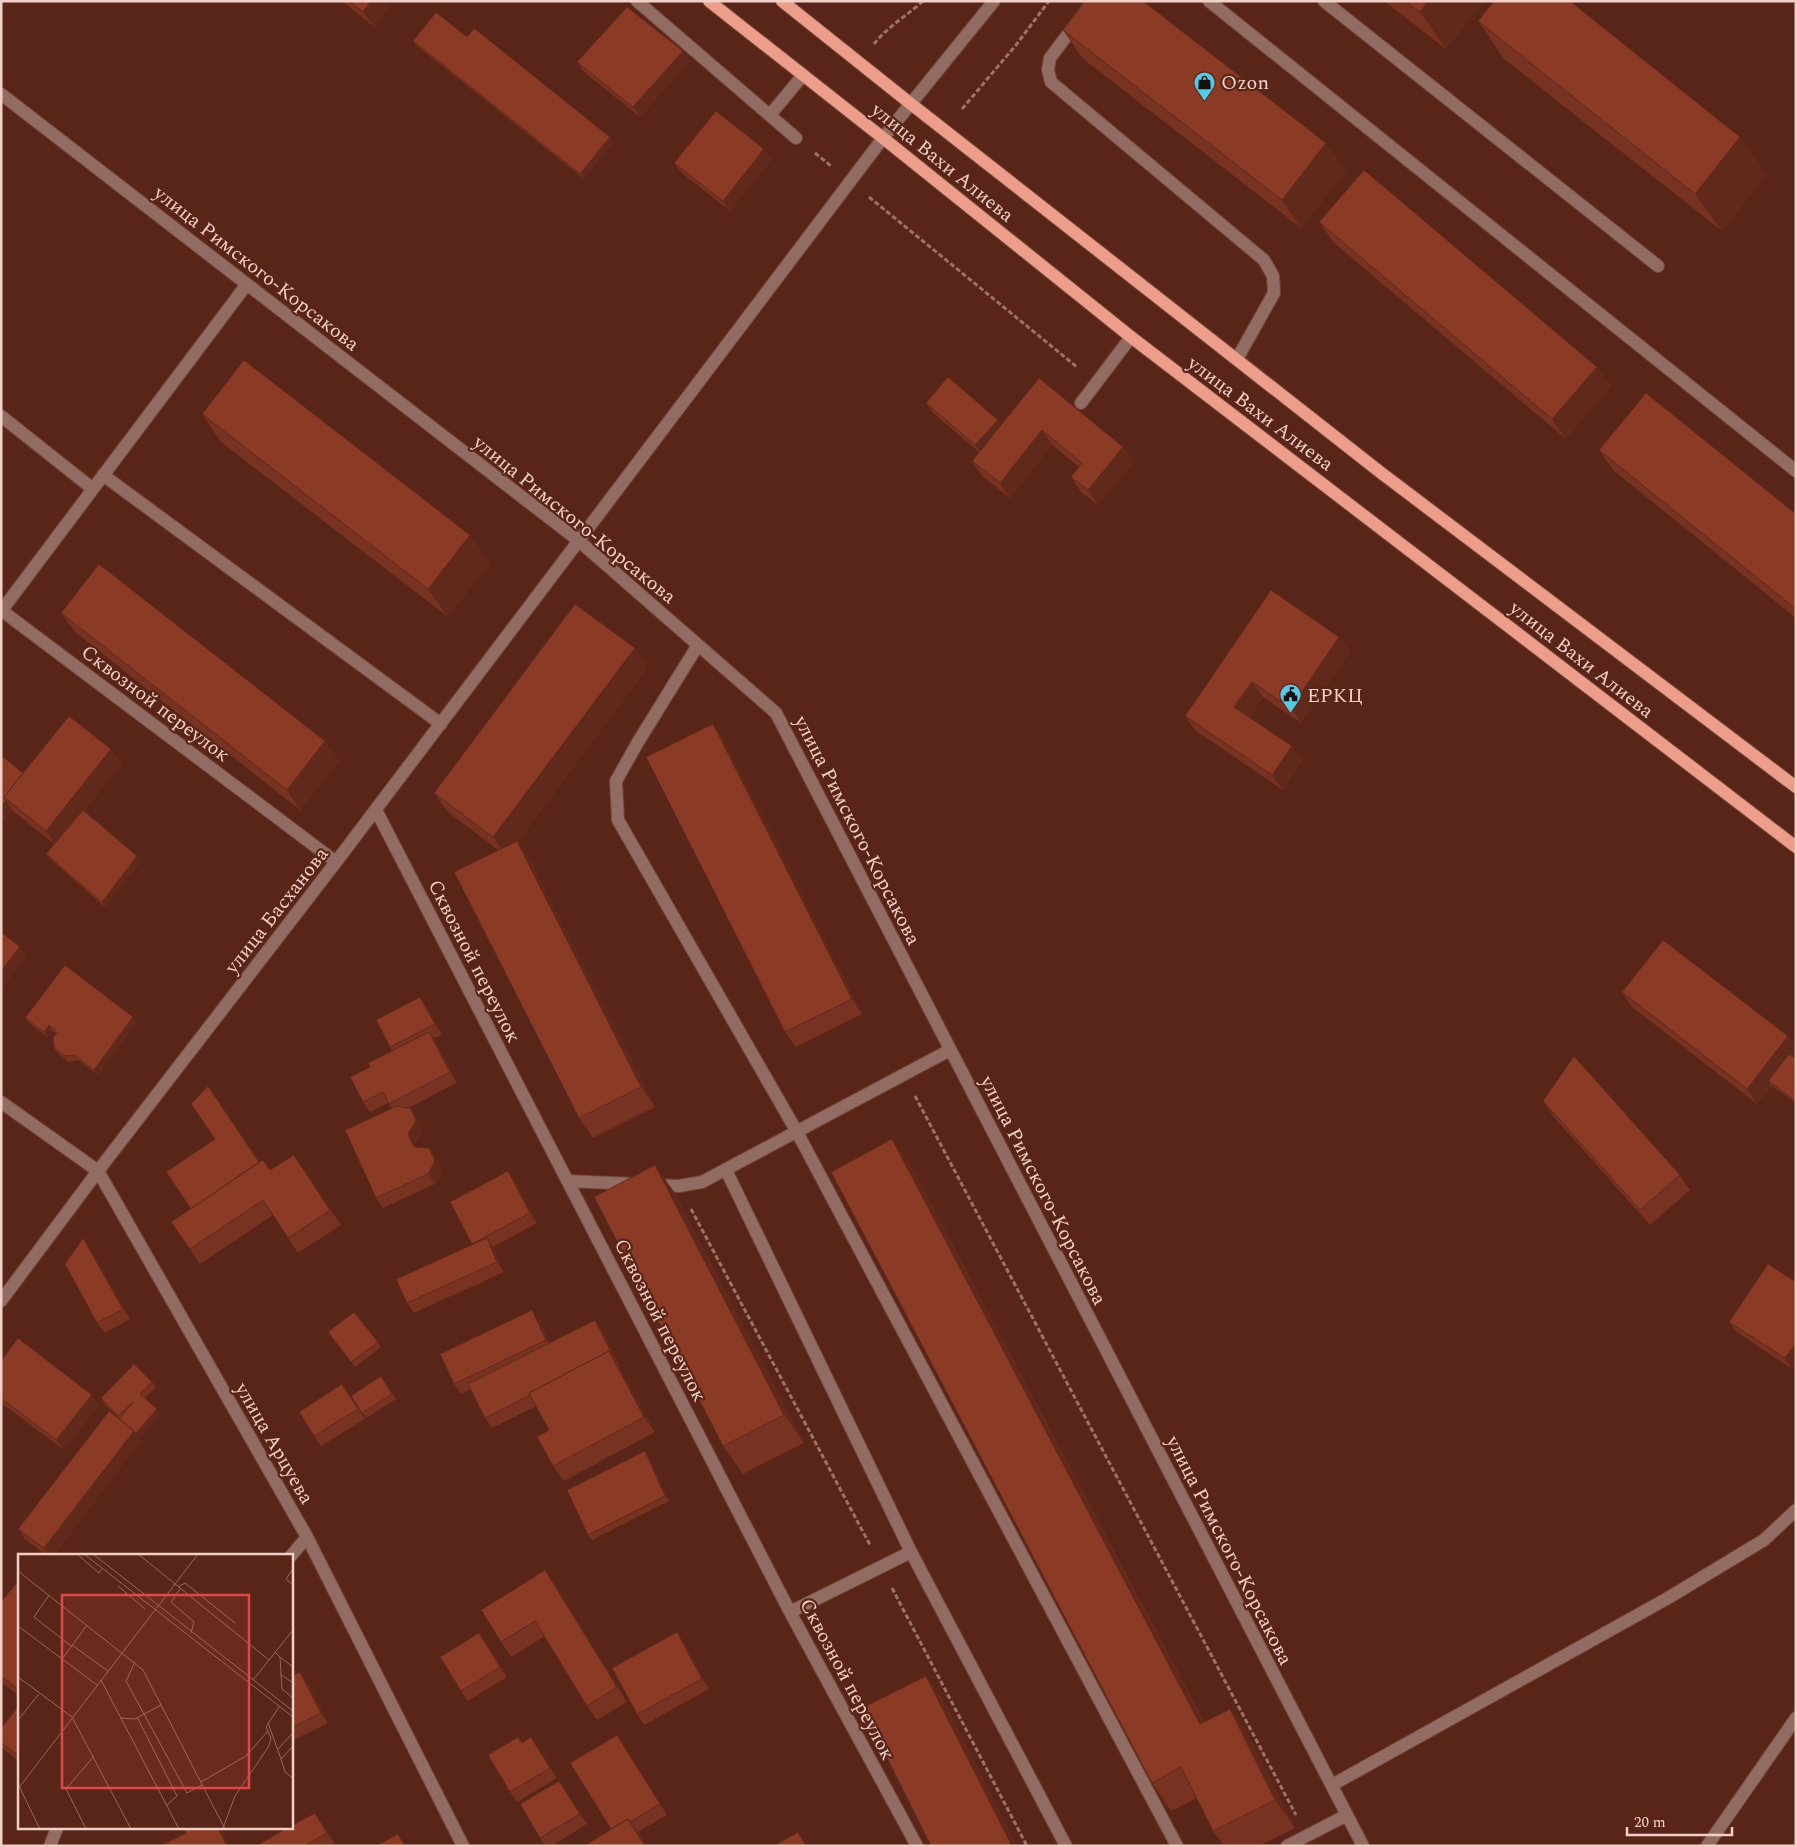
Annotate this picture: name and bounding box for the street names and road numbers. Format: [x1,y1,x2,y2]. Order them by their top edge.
street label: улица Вахи Алиева [864,95,1021,230]
street label: улица Римского-Корсакова [146,178,366,359]
street label: улица Вахи Алиева [1180,348,1340,479]
street label: улица Римского-Корсакова [465,428,683,612]
street label: улица Вахи Алиева [1502,593,1660,726]
street label: Сквозной переулок [75,638,236,770]
street label: улица Римского-Корсакова [786,710,928,951]
street label: улица Басханова [217,840,336,981]
street label: Сквозной переулок [420,875,528,1048]
street label: улица Римского-Корсакова [972,1070,1114,1311]
street label: Сквозной переулок [606,1234,714,1407]
street label: улица Арцуева [227,1376,321,1510]
street label: улица Римского-Корсакова [1158,1430,1300,1671]
street label: Сквозной переулок [792,1593,903,1766]

